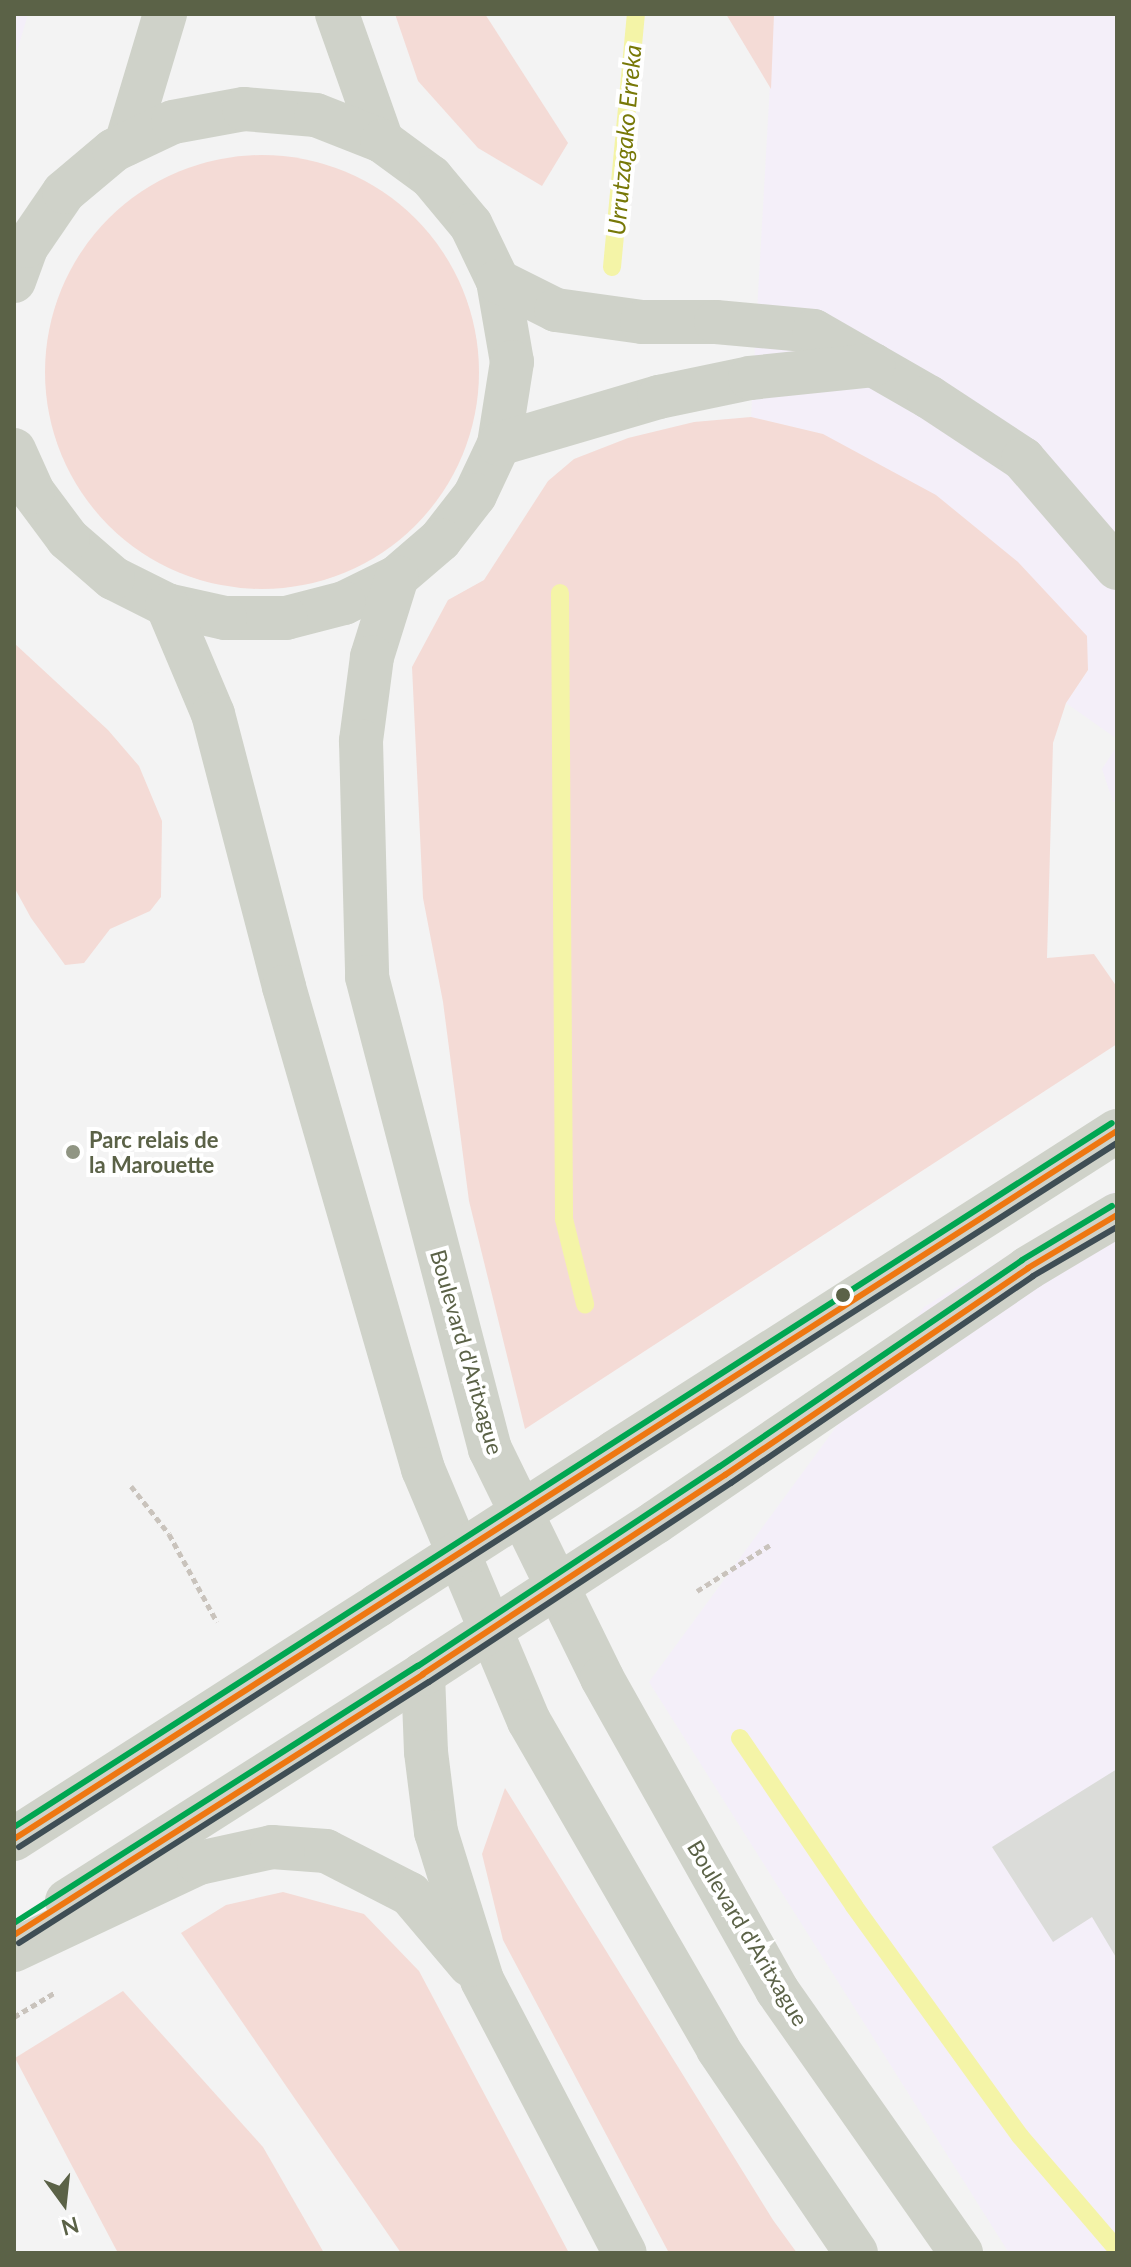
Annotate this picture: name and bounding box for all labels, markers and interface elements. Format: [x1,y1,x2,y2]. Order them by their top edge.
water label: Urrutzagako Erreka [601,43,647,237]
place label: Parc relais de la Marouette [89,1126,218,1178]
marker: Parc relais de la Marouette [64,1143,82,1161]
street label: Boulevard d'Aritxague [425,1247,509,1457]
unlabelled marker [835,1287,851,1303]
street label: Boulevard d'Aritxague [682,1835,814,2031]
north arrow [24,2163,104,2243]
text: N [59,2211,82,2242]

